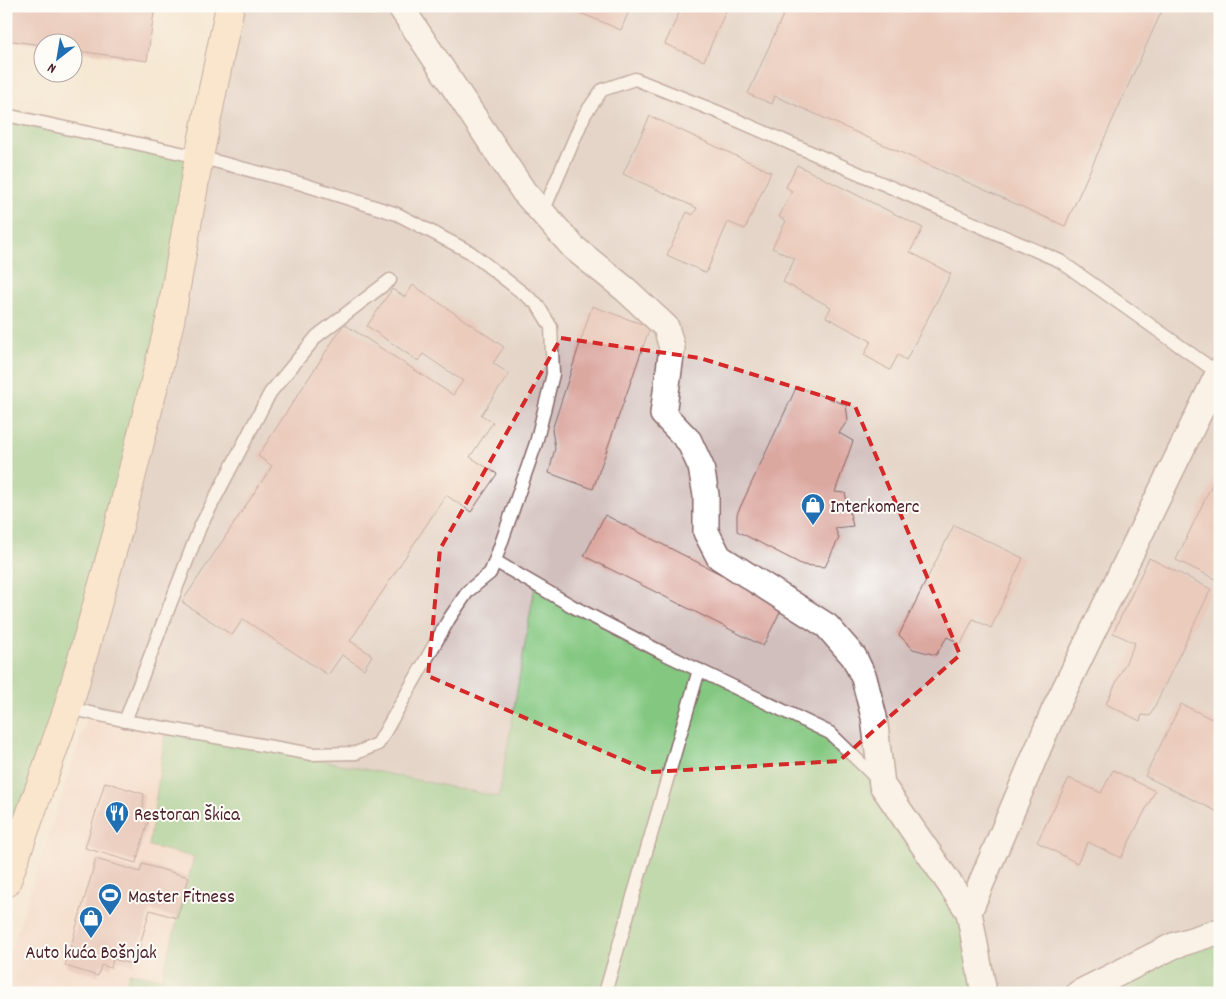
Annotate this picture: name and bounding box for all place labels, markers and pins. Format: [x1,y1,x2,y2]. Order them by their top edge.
shop icon: Interkomerc [800,492,826,526]
place label: Interkomerc [830,495,919,522]
restaurant icon: Restoran Škica [104,800,130,834]
place label: Restoran Škica [134,803,241,830]
sports icon: Master Fitness [97,882,123,916]
place label: Master Fitness [128,885,235,912]
shop icon: Auto kuća Bošnjak [78,905,104,939]
place label: Auto kuća Bošnjak [25,941,157,968]

